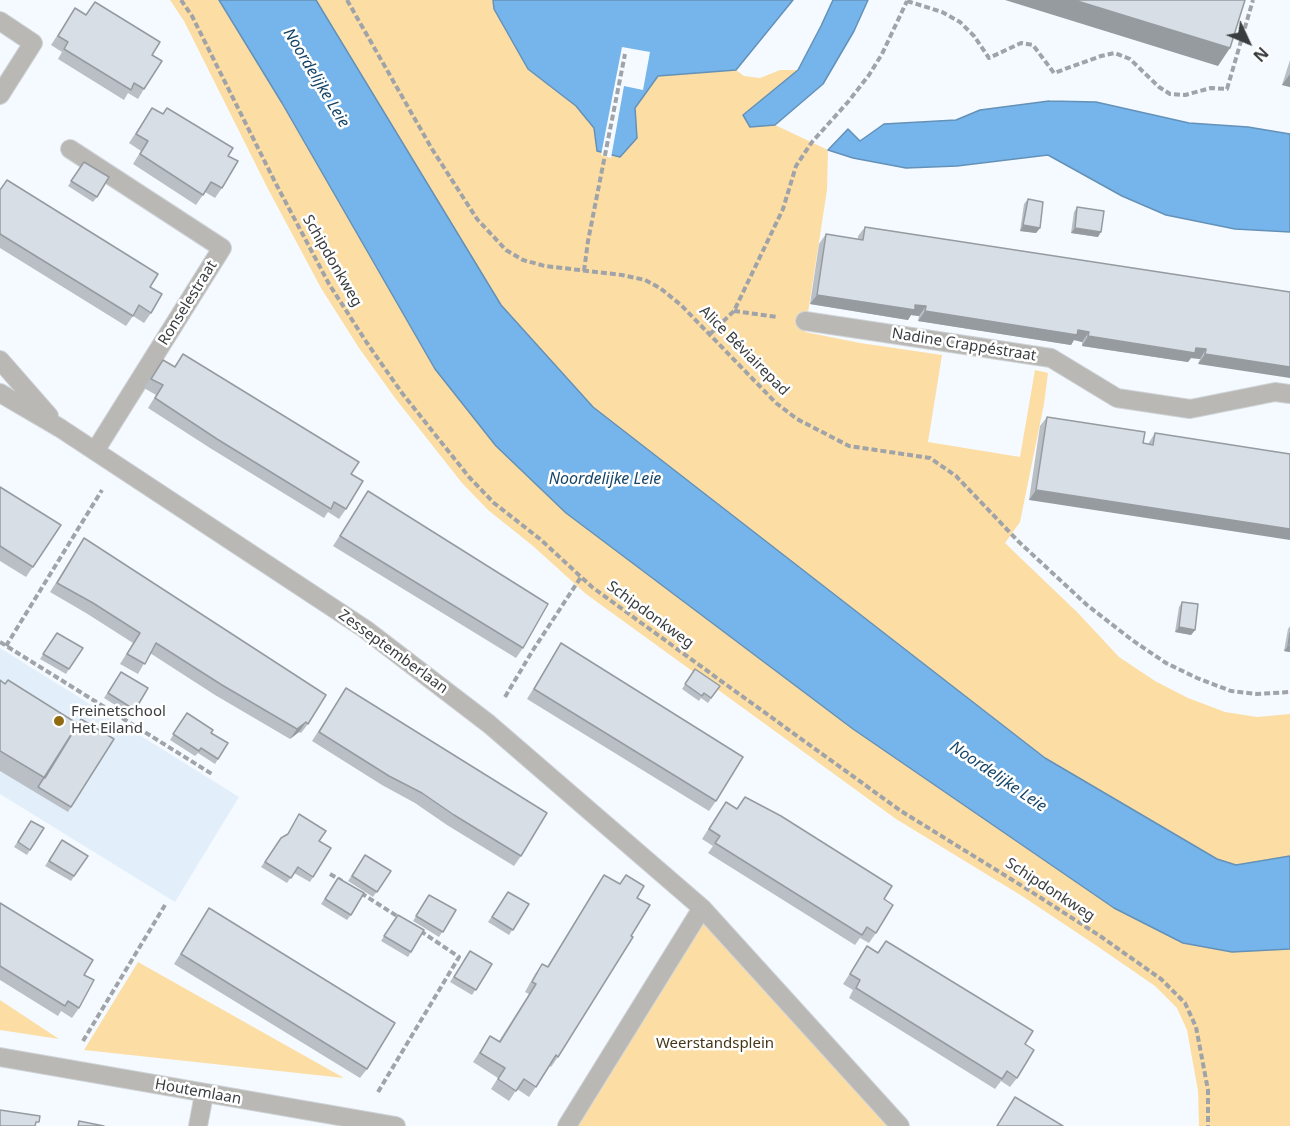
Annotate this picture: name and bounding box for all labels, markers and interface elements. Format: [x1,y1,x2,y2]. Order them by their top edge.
north arrow [1218,12,1278,72]
water label: Noordelijke Leie [279,25,353,131]
text: N [1249,42,1273,67]
street label: Schipdonkweg [298,212,366,310]
street label: Ronselestraat [155,257,221,349]
street label: Alice Béviairepad [695,302,793,400]
street label: Nadine Crappéstraat [891,325,1037,365]
water label: Noordelijke Leie [549,469,661,489]
street label: Schipdonkweg [603,577,697,653]
street label: Zesseptemberlaan [335,606,451,698]
place label: Freinetschool Het Eiland [71,703,166,738]
marker: Freinetschool Het Eiland [52,714,66,728]
water label: Noordelijke Leie [946,738,1050,816]
street label: Schipdonkweg [1002,854,1098,926]
park label: Weerstandsplein [656,1035,774,1053]
street label: Houtemlaan [153,1076,243,1108]

